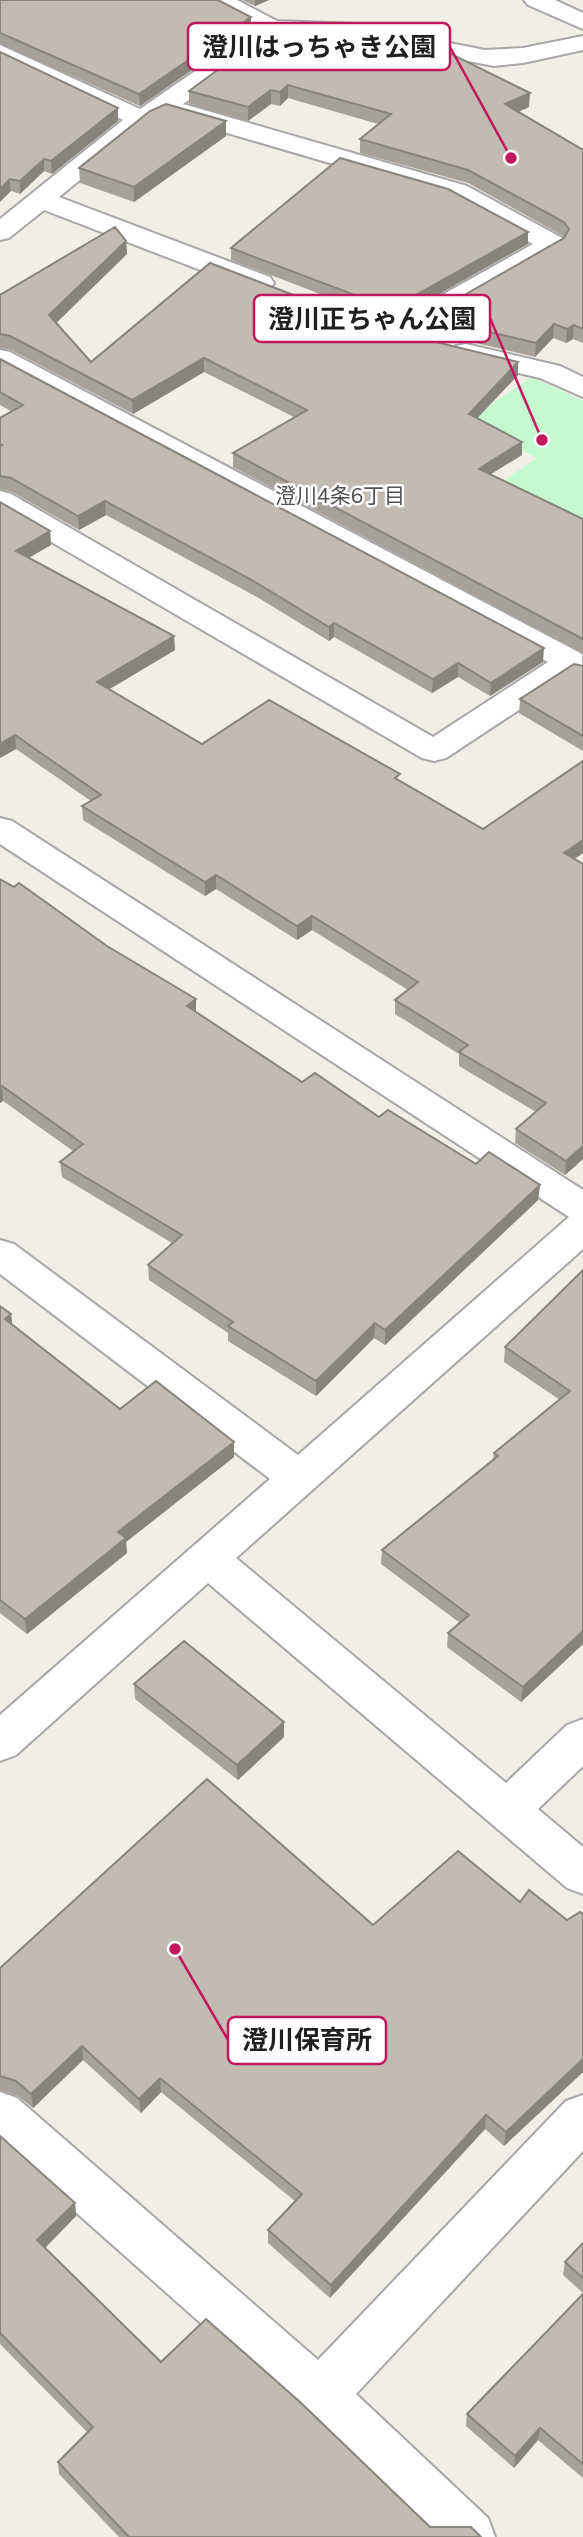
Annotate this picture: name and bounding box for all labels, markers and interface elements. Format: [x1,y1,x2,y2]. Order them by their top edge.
callout: 澄川はっちゃき公園 [188,23,450,70]
text: 澄川はっちゃき公園 [202,31,436,63]
callout: 澄川正ちゃん公園 [254,295,490,342]
text: 澄川正ちゃん公園 [268,303,476,335]
district label: 澄川4条6丁目 [275,483,405,508]
callout: 澄川保育所 [228,2017,386,2064]
text: 澄川保育所 [242,2024,372,2056]

